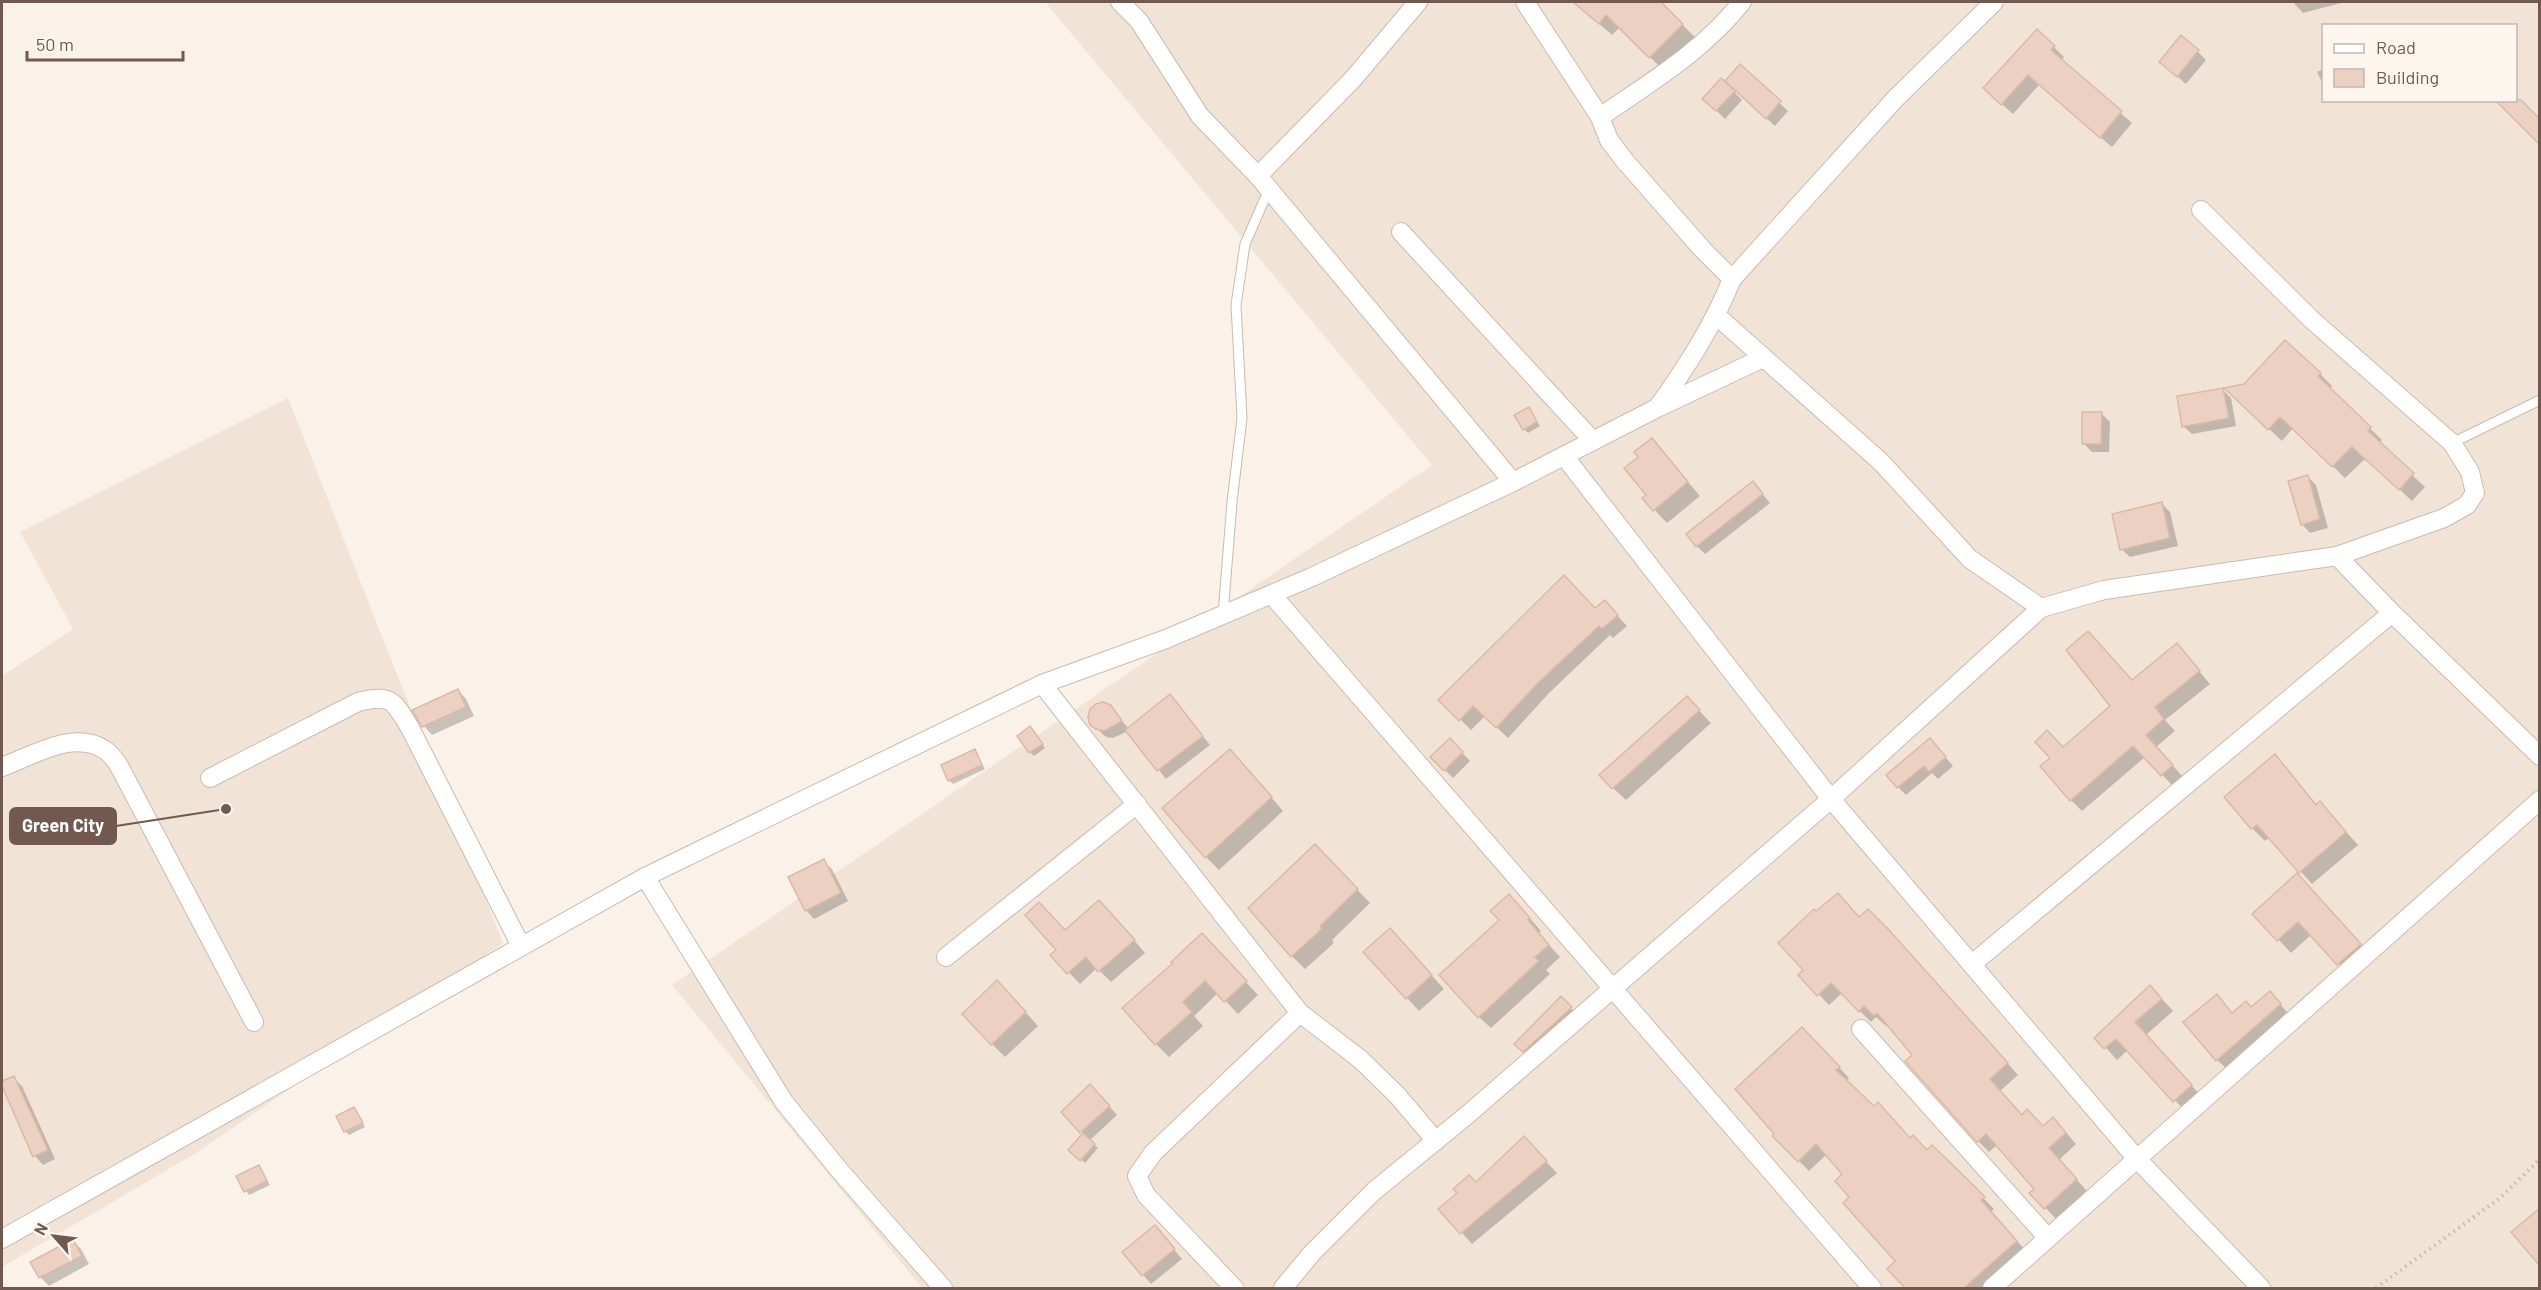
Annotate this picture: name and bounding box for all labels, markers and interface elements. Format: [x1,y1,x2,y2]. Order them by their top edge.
scale bar [27,24,183,62]
legend [2322,24,2517,102]
text: 50 m [36,33,74,55]
text: Road [2376,36,2416,58]
text: Building [2376,66,2439,88]
callout: Green City [10,808,116,844]
text: Green City [22,814,104,836]
north arrow [24,1206,84,1266]
text: N [29,1220,51,1238]

